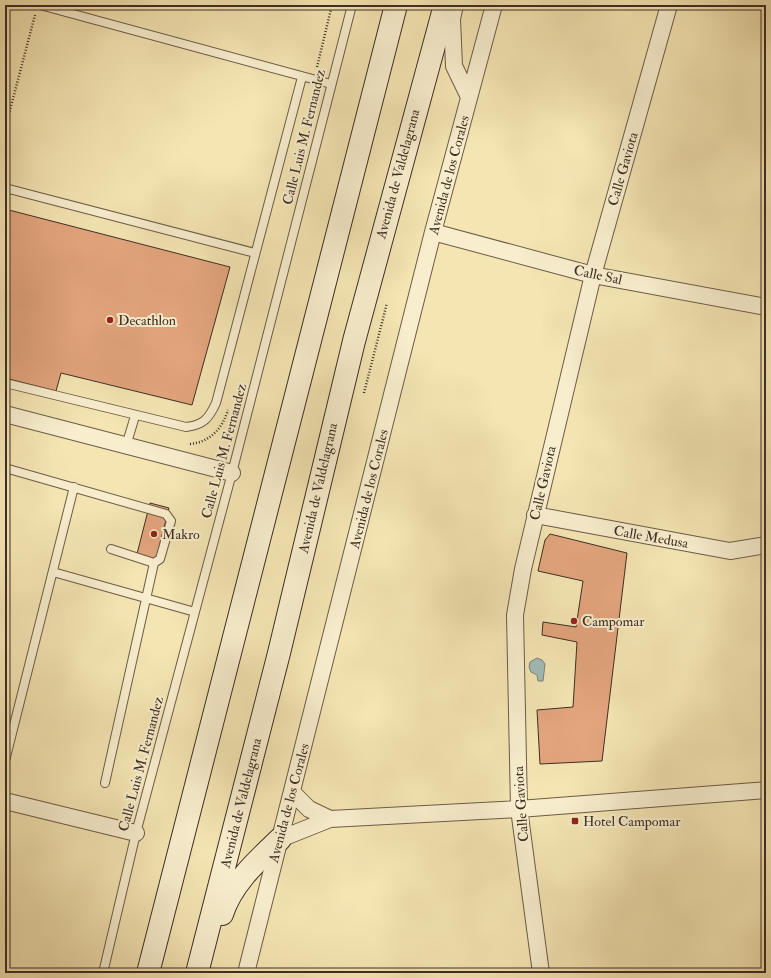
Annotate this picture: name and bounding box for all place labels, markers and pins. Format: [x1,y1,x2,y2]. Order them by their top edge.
place label: Decathlon [118,312,176,329]
marker: Decathlon [105,315,115,325]
place label: Makro [162,526,200,543]
marker: Makro [149,529,159,539]
place label: Campomar [582,613,645,631]
marker: Campomar [569,616,579,626]
place label: Hotel Campomar [583,813,681,831]
marker: Hotel Campomar [570,816,580,826]

